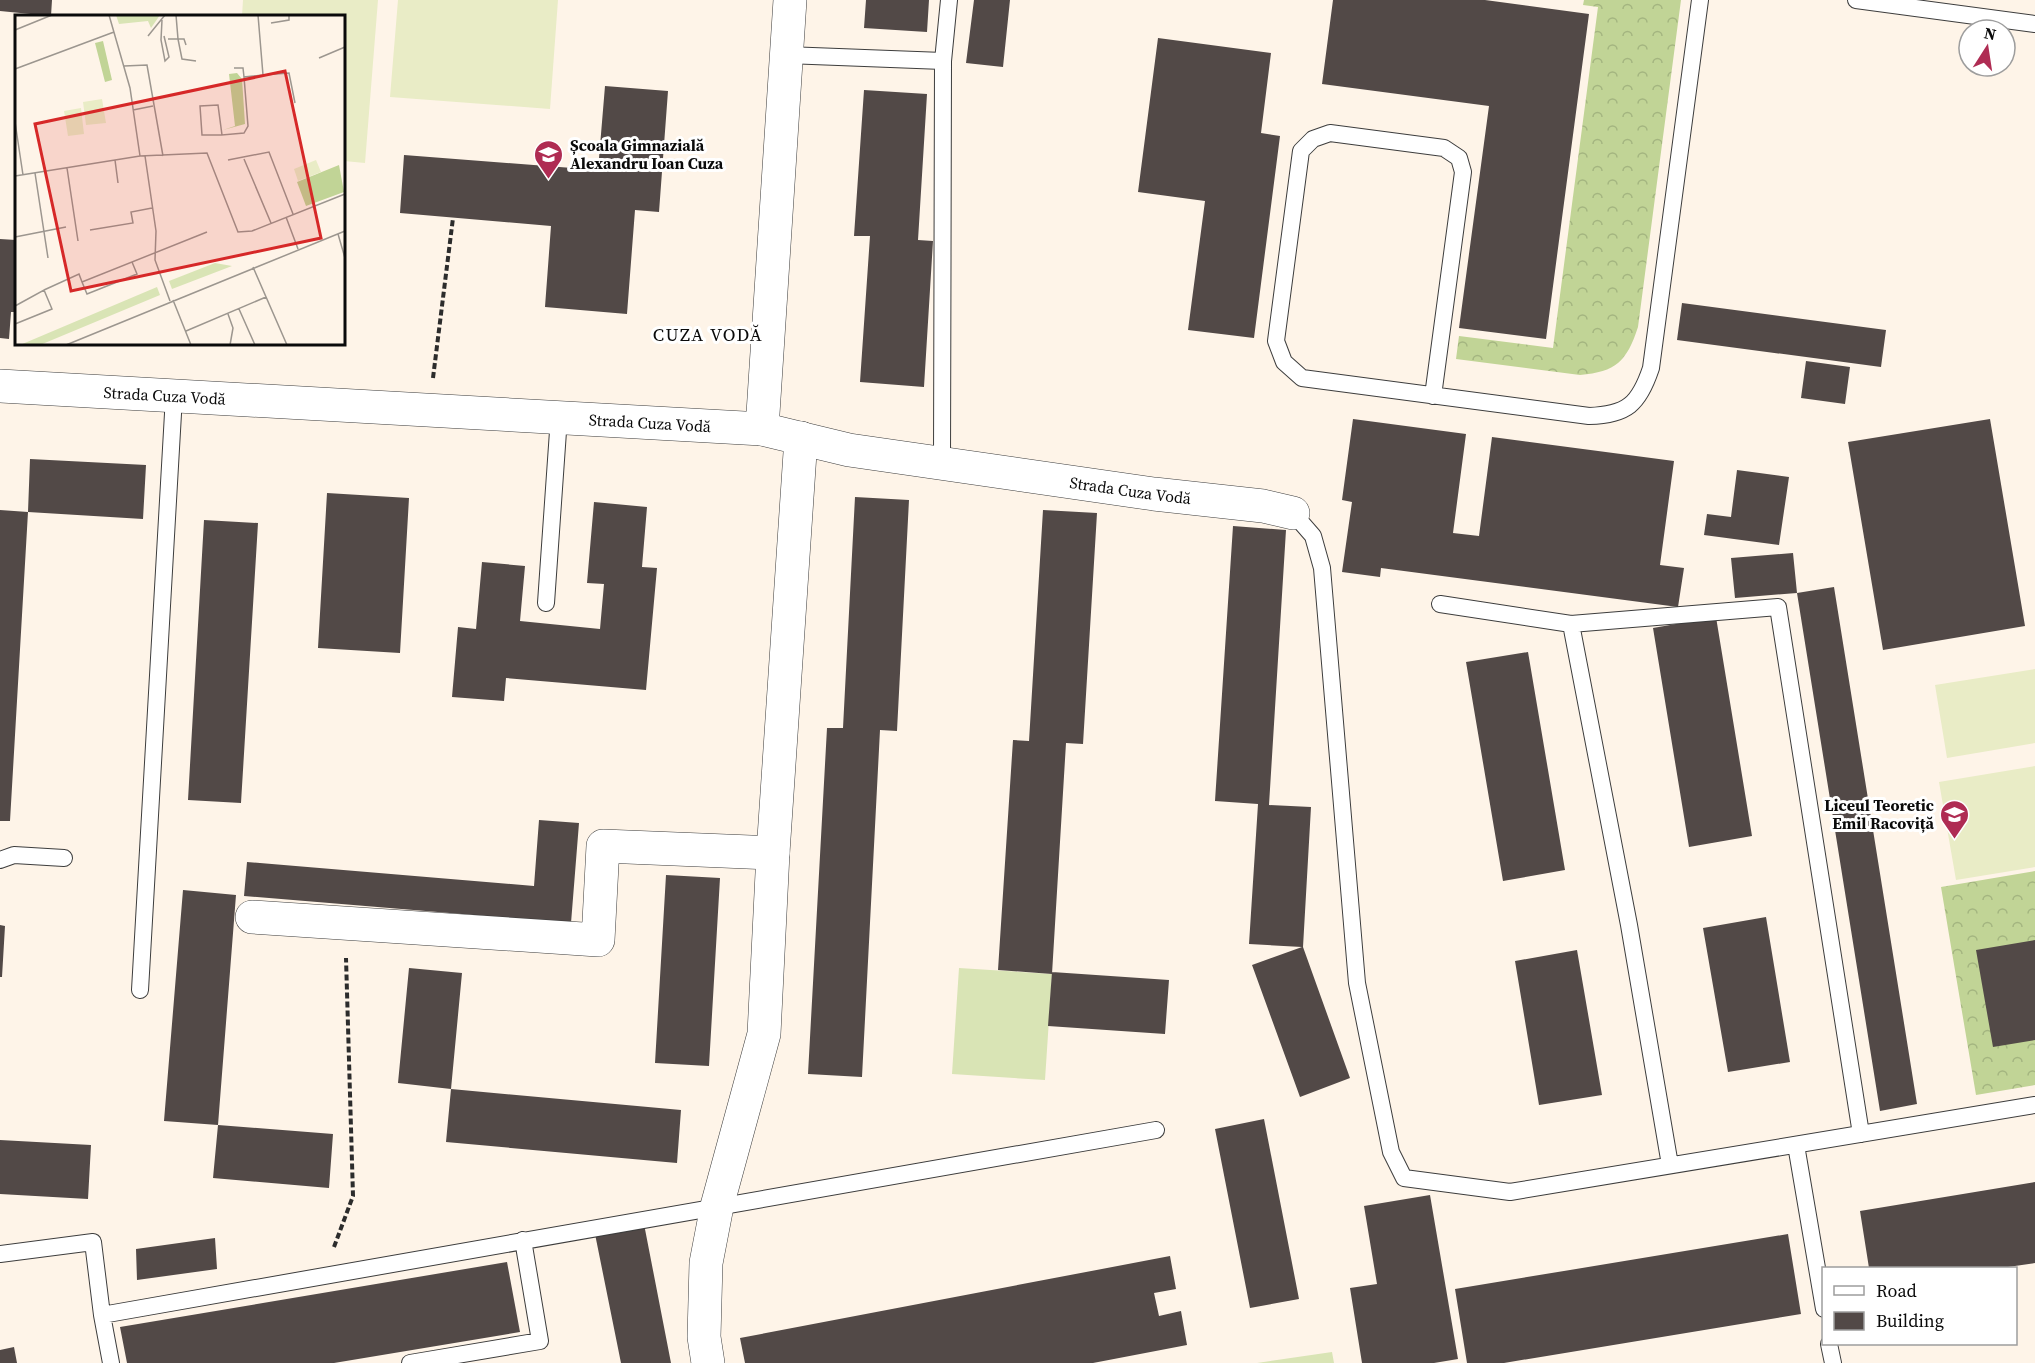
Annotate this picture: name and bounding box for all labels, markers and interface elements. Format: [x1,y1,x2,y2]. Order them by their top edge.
inset map [15,15,345,345]
north arrow [1957,18,2017,78]
text: N [1982,21,1998,45]
place label: Școala Gimnazială Alexandru Ioan Cuza [570,134,724,174]
school or university icon: Școala Gimnazială Alexandru Ioan Cuza [533,138,565,180]
district label: CUZA VODĂ [653,322,763,347]
street label: Strada Cuza Vodă [103,381,227,410]
street label: Strada Cuza Vodă [588,408,712,437]
street label: Strada Cuza Vodă [1068,471,1193,509]
place label: Liceul Teoretic Emil Racoviță [1824,794,1934,834]
school or university icon: Liceul Teoretic Emil Racoviță [1939,798,1971,840]
legend [1822,1267,2017,1345]
text: Road [1876,1278,1917,1303]
text: Building [1876,1308,1944,1333]

